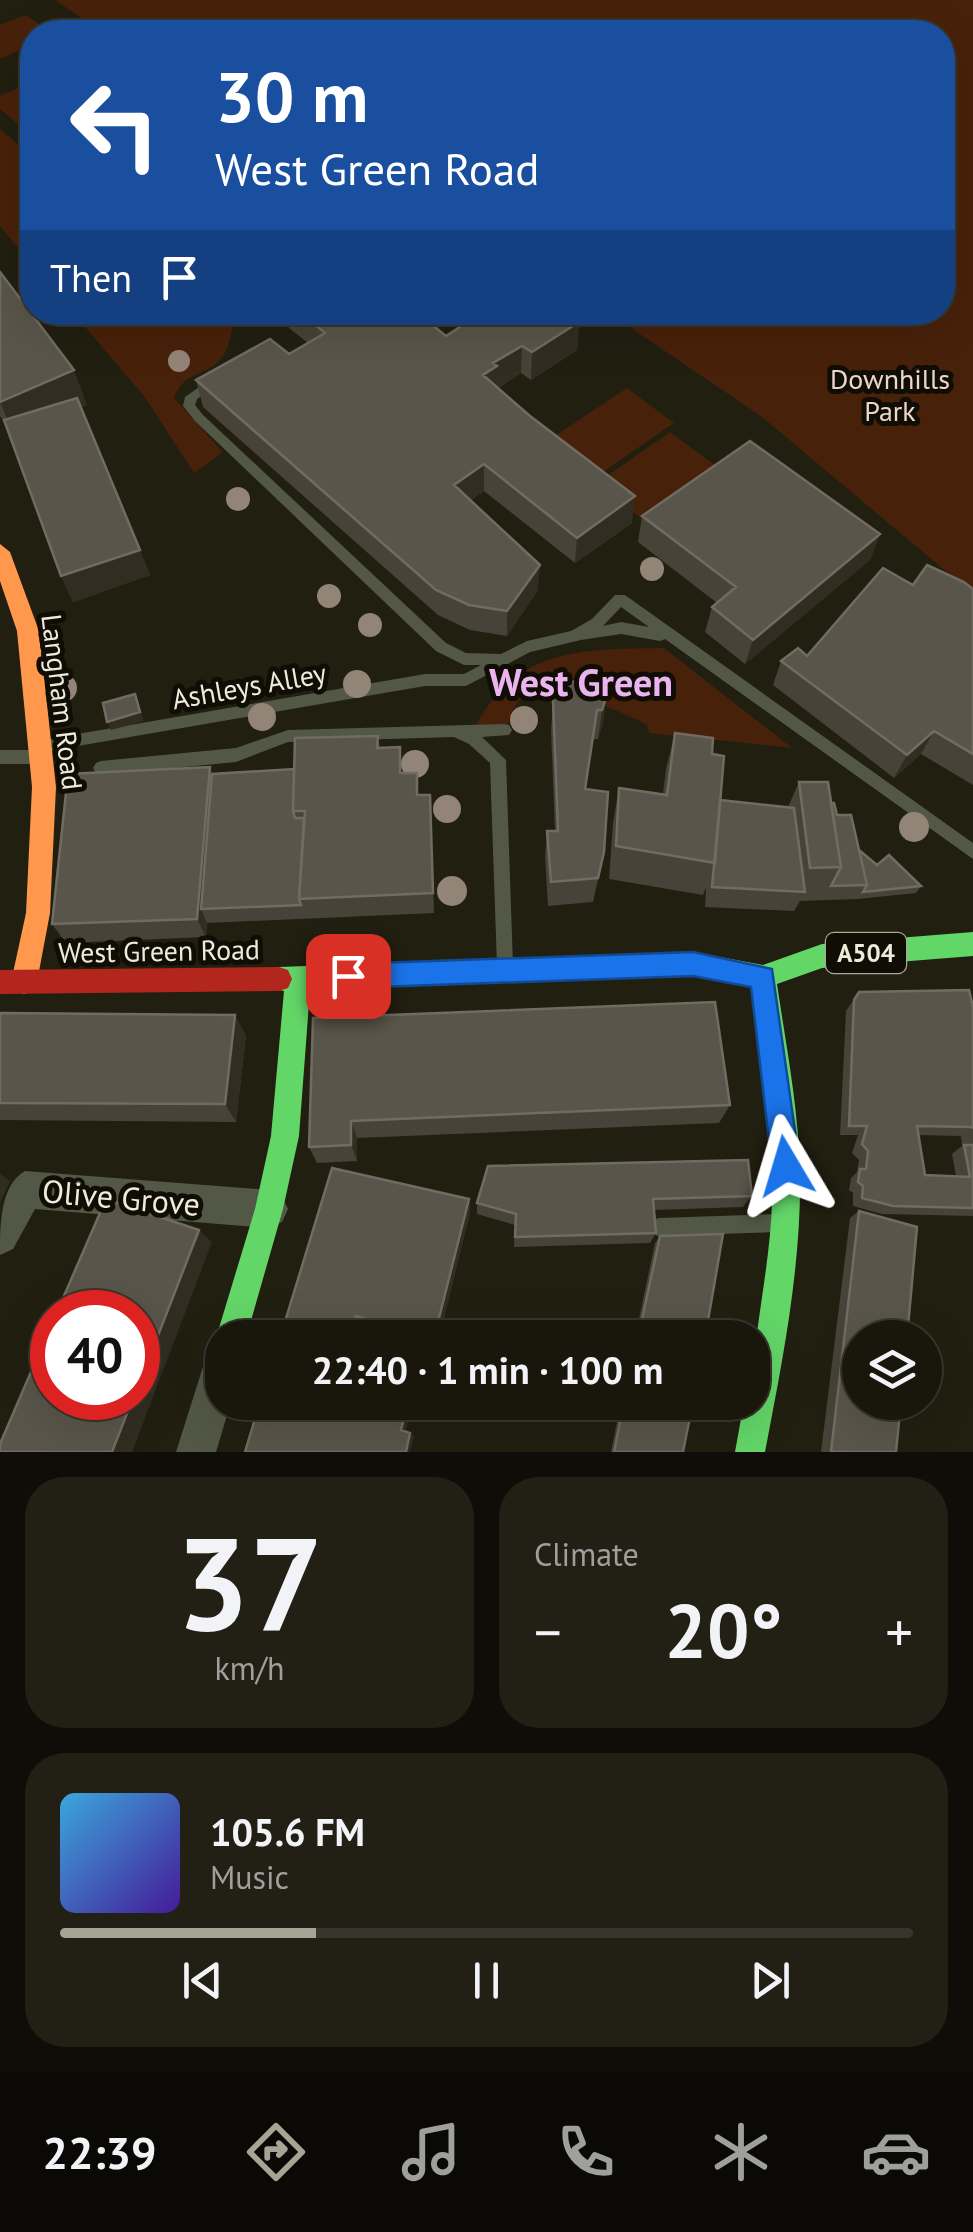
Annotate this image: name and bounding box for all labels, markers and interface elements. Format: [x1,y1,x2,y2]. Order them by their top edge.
text: 30 m [215,51,368,141]
icon: left [50,60,180,190]
text: West Green Road [215,139,539,197]
icon: arrive [152,250,207,305]
text: Then [50,253,132,302]
park label: Downhills Park [830,360,950,429]
street label: Langham Road [33,612,92,792]
street label: Ashleys Alley [169,654,329,717]
district label: West Green [489,657,673,706]
street label: West Green Road [58,930,260,971]
road number: A504 [826,933,906,973]
pin [306,934,391,1019]
icon: arrive [321,949,376,1004]
position arrow [734,1114,838,1218]
street label: Olive Grove [40,1169,202,1225]
speed limit sign: 40 [30,1290,160,1420]
map controls [842,1320,942,1420]
button: layers [842,1320,942,1420]
text: 22:40 · 1 min · 100 m [312,1345,663,1394]
text: 37 [176,1498,323,1666]
text: Climate [534,1533,639,1575]
text: 20° [665,1582,782,1679]
text: − [534,1596,562,1667]
text: + [885,1596,913,1667]
text: km/h [214,1647,285,1689]
text: 105.6 FM [210,1807,365,1856]
text: Music [210,1856,289,1898]
icon: previous [175,1953,230,2008]
icon: pause [459,1953,514,2008]
icon: next [743,1953,798,2008]
icon: directions [241,2117,311,2187]
icon: music [396,2117,466,2187]
icon: phone [551,2117,621,2187]
icon: climate [706,2117,776,2187]
icon: car [861,2117,931,2187]
text: 22:39 [42,2123,157,2181]

